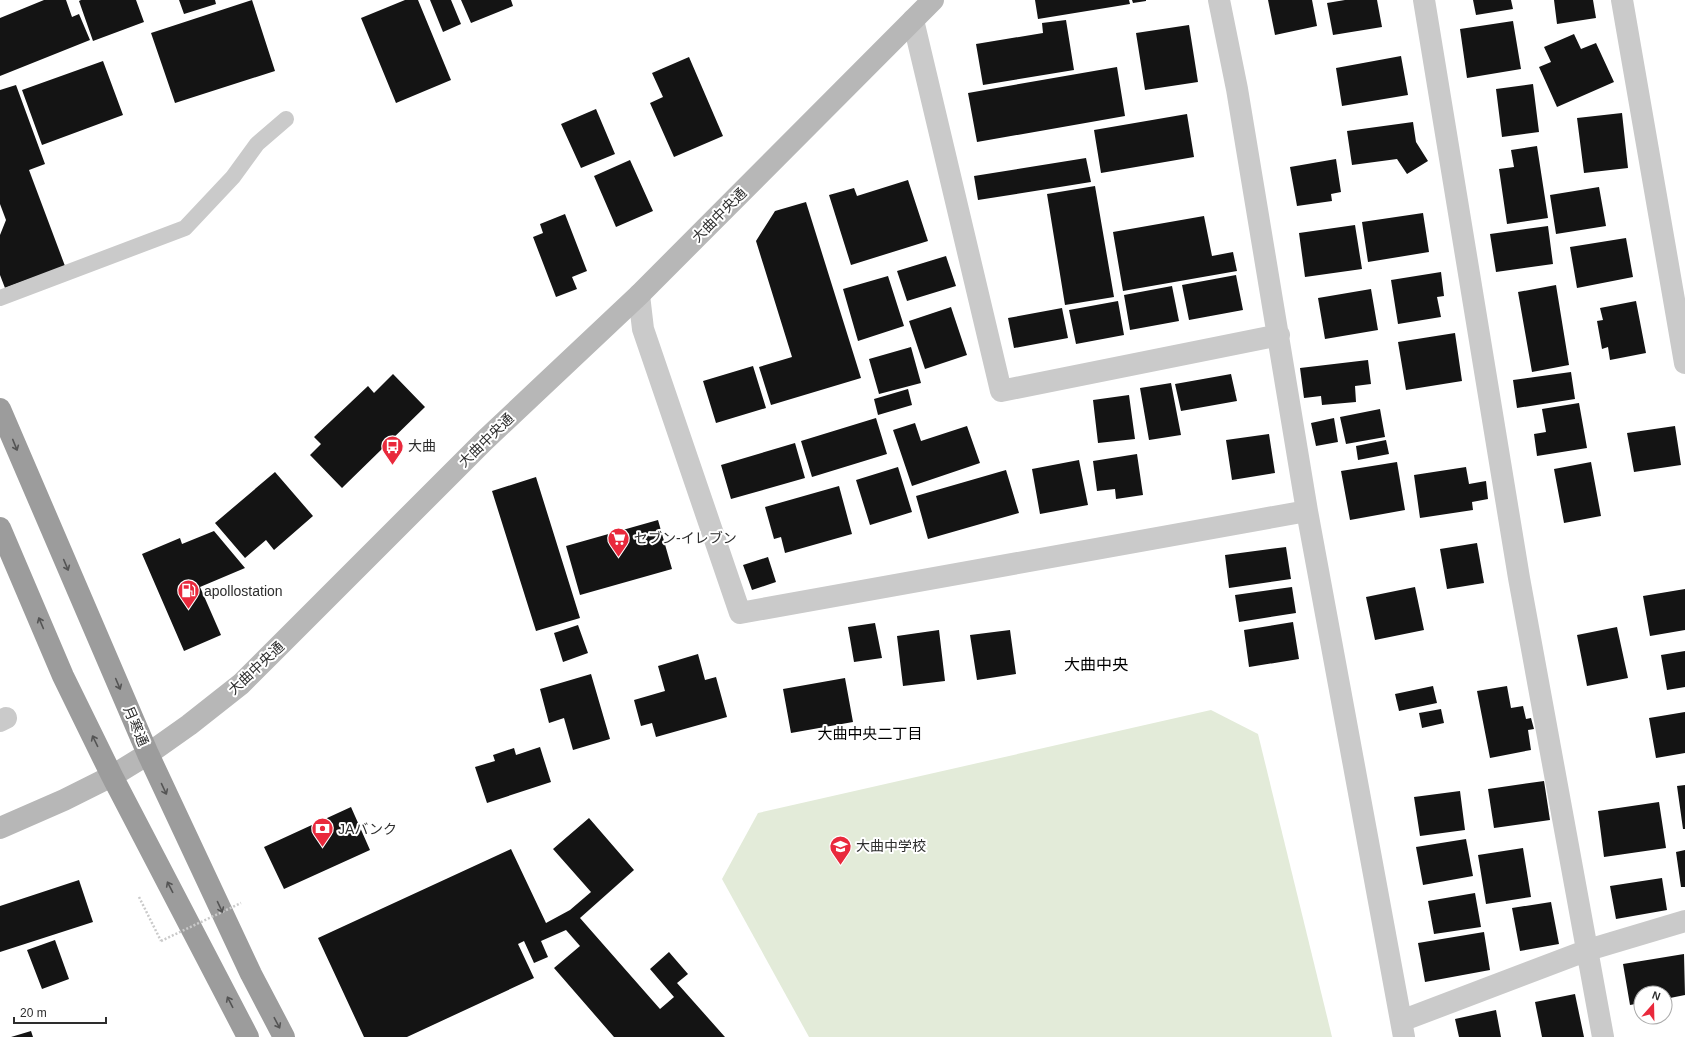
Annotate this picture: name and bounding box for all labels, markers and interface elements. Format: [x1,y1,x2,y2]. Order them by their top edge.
street label: 大曲中央通 [689,185,749,245]
street label: 大曲中央通 [455,410,517,470]
bus stop icon: 大曲 [380,433,406,466]
place label: 大曲 [408,438,436,454]
one-way arrow [11,439,19,451]
supermarket icon: セブン-イレブン [606,525,632,558]
place label: セブン-イレブン [634,530,737,546]
one-way arrow [63,558,70,570]
fuel station icon: apollostation [176,578,202,611]
place label: apollostation [204,583,283,599]
one-way arrow [36,617,44,629]
street label: 大曲中央通 [225,638,287,698]
district label: 大曲中央 [1064,656,1128,673]
one-way arrow [115,677,122,689]
street label: 月寒通 [120,704,152,748]
district label: 大曲中央二丁目 [817,725,923,742]
one-way arrow [91,735,98,747]
one-way arrow [161,783,168,795]
bank icon: JAバンク [310,816,336,849]
place label: JAバンク [338,821,397,837]
school or university icon: 大曲中学校 [828,833,854,866]
place label: 大曲中学校 [856,838,926,854]
one-way arrow [166,881,173,893]
one-way arrow [217,901,224,913]
north arrow [1633,985,1673,1025]
text: N [1651,989,1662,1003]
one-way arrow [226,997,233,1009]
scale bar [14,999,106,1025]
text: 20 m [20,1006,47,1020]
one-way arrow [274,1017,282,1029]

